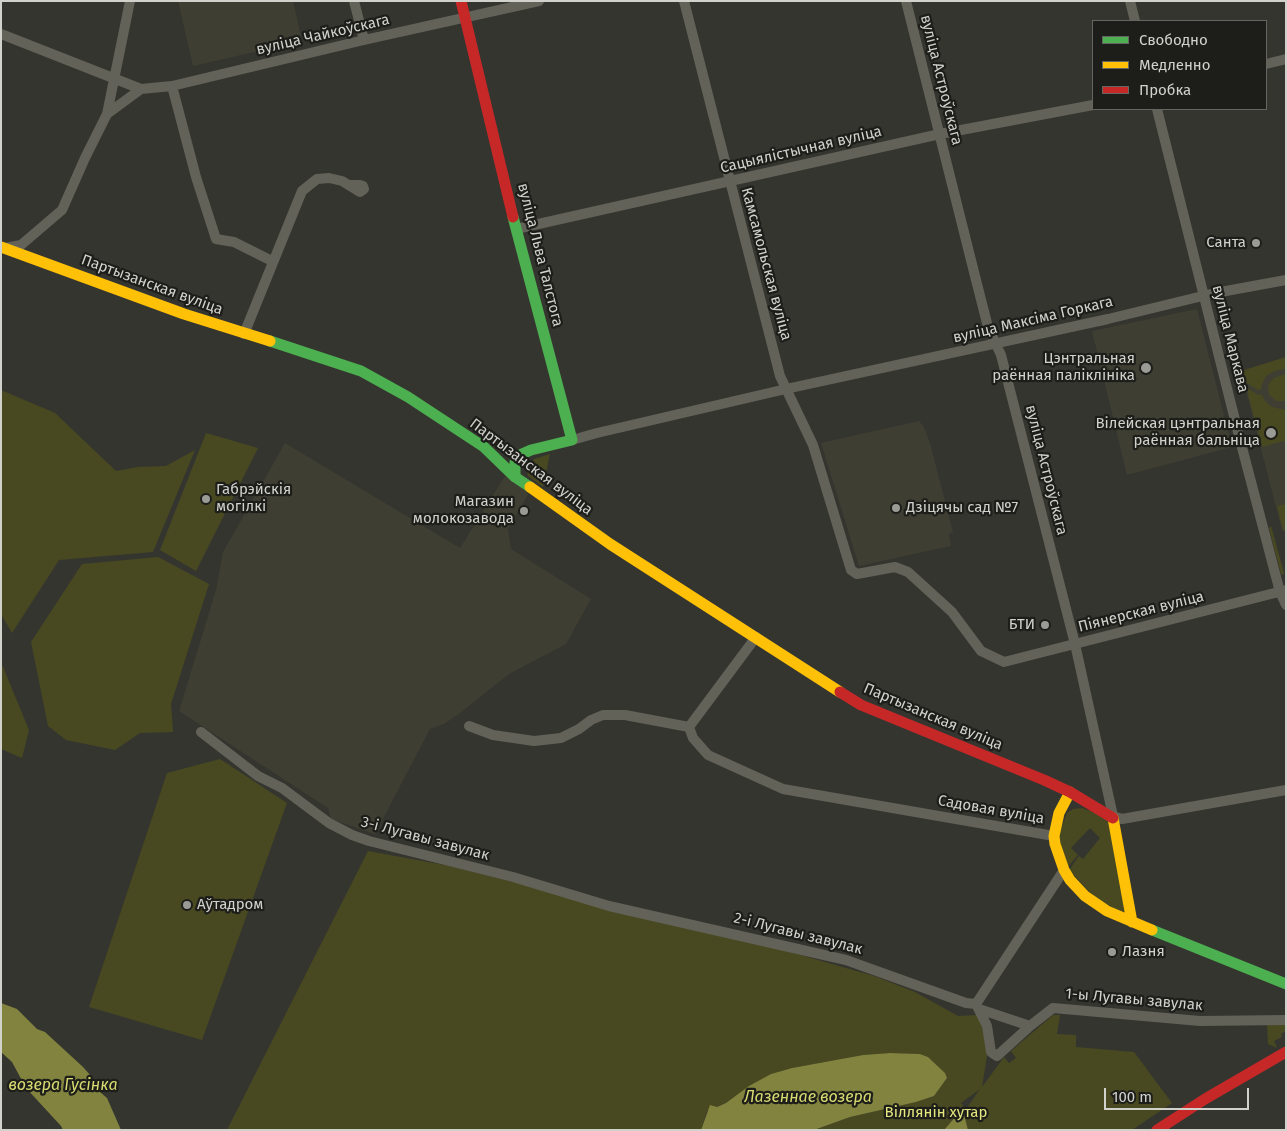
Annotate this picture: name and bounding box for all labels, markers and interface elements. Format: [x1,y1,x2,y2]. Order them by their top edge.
street label: вуліца Чайкоўскага [255,11,391,59]
street label: вуліца Астроўскага [916,13,966,147]
legend [1092,20,1267,110]
text: Свободно [1139,31,1208,49]
text: Медленно [1139,56,1211,74]
text: Пробка [1139,81,1191,99]
street label: Сацыялістычная вуліца [719,123,883,177]
street label: вуліца Льва Талстога [513,181,567,329]
street label: Камсамольская вуліца [737,186,795,342]
place label: Санта [1206,234,1246,252]
marker: Санта [1250,237,1262,249]
street label: Партызанская вуліца [79,251,225,319]
street label: вуліца Маркава [1208,283,1252,395]
street label: вуліца Максіма Горкага [951,293,1115,347]
place label: Цэнтральная раённая паліклініка [992,350,1135,385]
marker: Цэнтральная раённая паліклініка [1139,361,1153,375]
street label: вуліца Астроўскага [1021,403,1071,537]
street label: Партызанская вуліца [466,415,596,519]
place label: Вілейская цэнтральная раённая бальніца [1095,415,1260,450]
marker: Вілейская цэнтральная раённая бальніца [1264,426,1278,440]
place label: Габрэйскія могілкі [216,481,291,516]
marker: Габрэйскія могілкі [200,493,212,505]
place label: Магазин молокозавода [413,493,514,528]
place label: Дзіцячы сад №7 [906,499,1018,517]
marker: Дзіцячы сад №7 [890,502,902,514]
marker: Магазин молокозавода [518,505,530,517]
street label: Піянерская вуліца [1076,588,1206,636]
place label: БТИ [1009,616,1035,634]
marker: БТИ [1039,619,1051,631]
street label: Партызанская вуліца [861,680,1005,754]
street label: Садовая вуліца [937,792,1045,828]
street label: 3-і Лугавы завулак [359,813,491,865]
place label: Аўтадром [197,896,263,914]
marker: Аўтадром [181,899,193,911]
street label: 2-і Лугавы завулак [732,909,864,959]
place label: Лазня [1122,943,1165,961]
marker: Лазня [1106,946,1118,958]
street label: 1-ы Лугавы завулак [1065,985,1203,1015]
water label: возера Гусінка [8,1076,118,1096]
scale bar [1107,1078,1252,1110]
water label: Лазеннае возера [744,1088,872,1108]
text: 100 m [1112,1088,1152,1106]
park label: Віллянін хутар [885,1104,987,1122]

